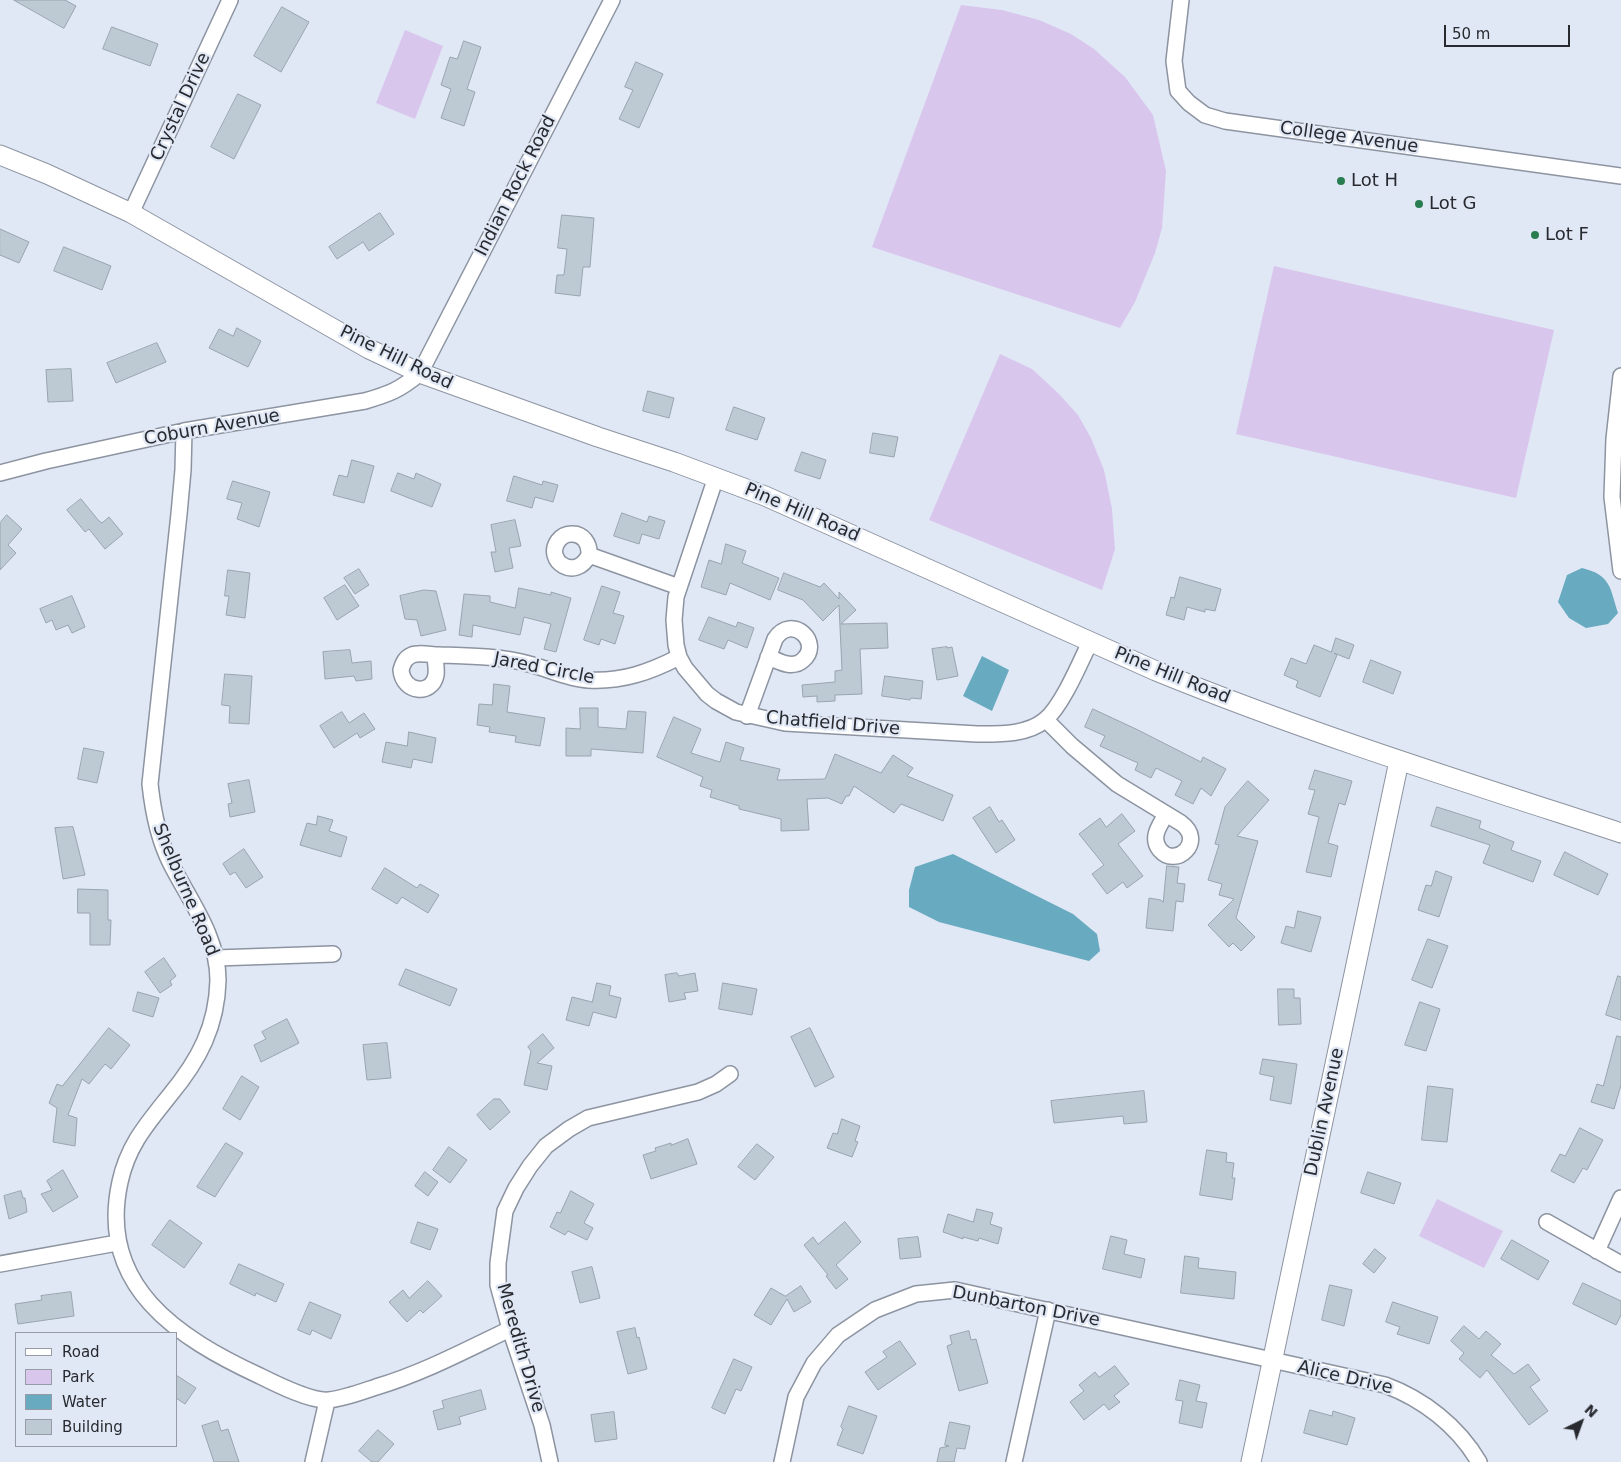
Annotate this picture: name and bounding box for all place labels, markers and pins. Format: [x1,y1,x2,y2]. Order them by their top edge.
place label: Lot H [1351,170,1398,192]
marker: Lot H [1335,175,1347,187]
place label: Lot G [1429,193,1476,215]
marker: Lot G [1413,198,1425,210]
place label: Lot F [1545,224,1589,246]
marker: Lot F [1529,229,1541,241]

